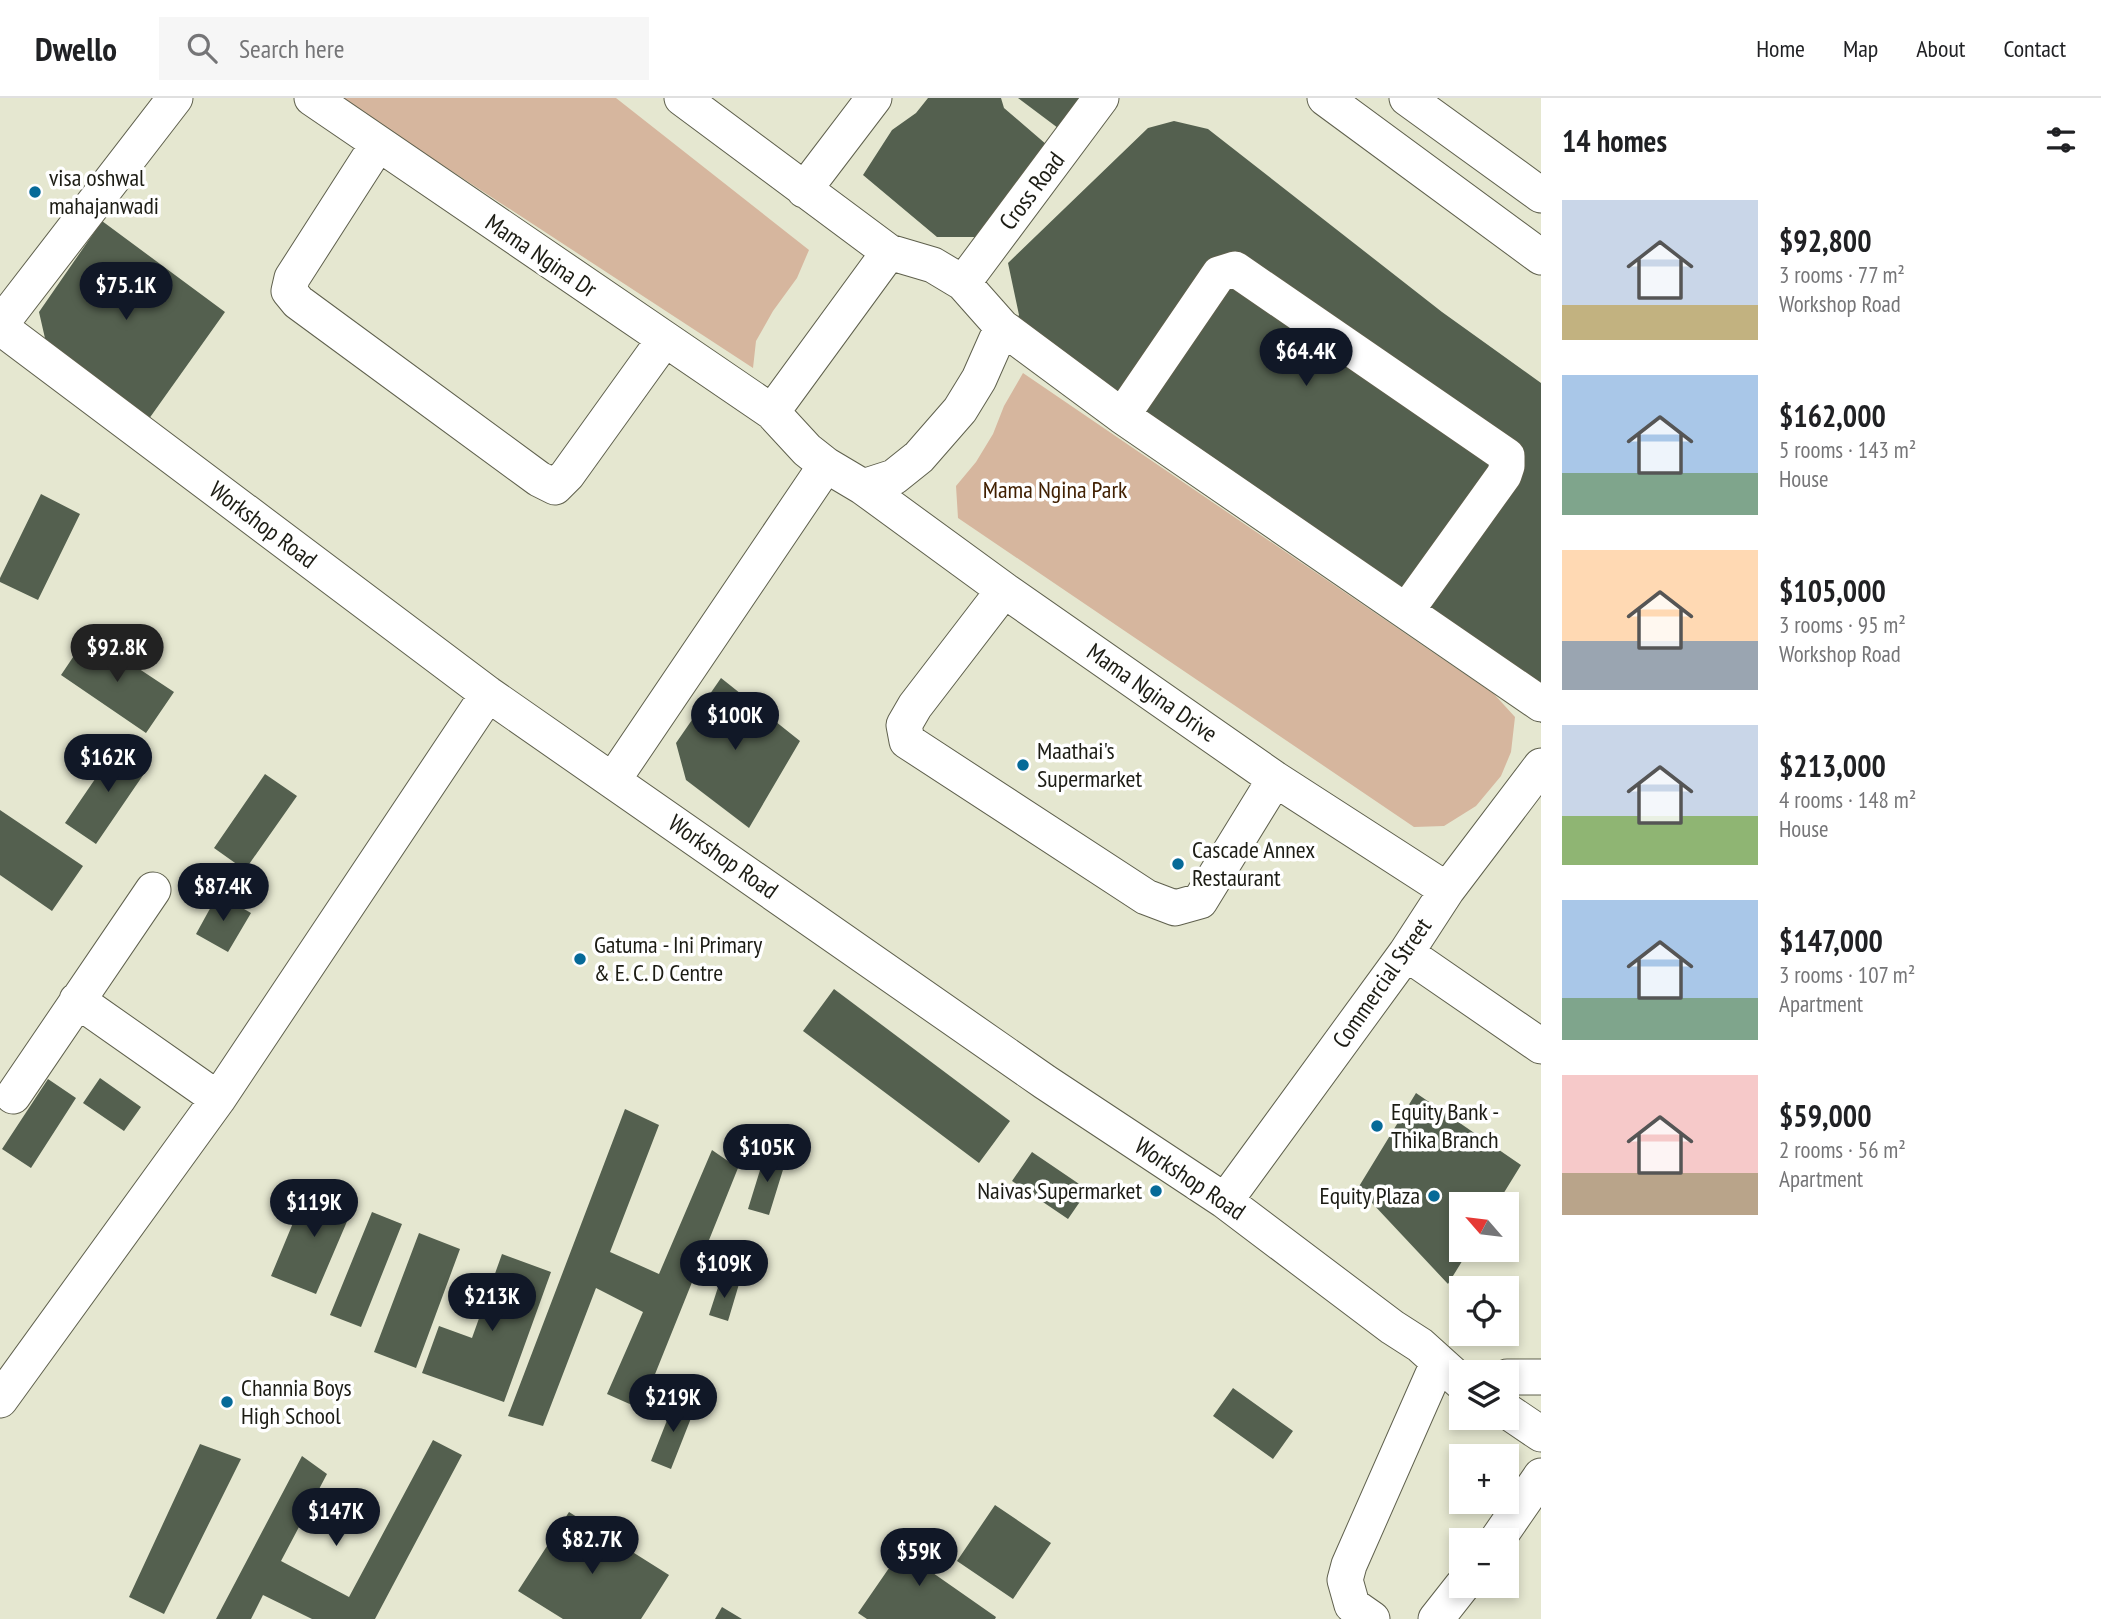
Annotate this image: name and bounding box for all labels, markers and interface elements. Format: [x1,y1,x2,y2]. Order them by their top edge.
search box [159,17,649,80]
text: Dwello [35,27,117,70]
icon: search [183,29,221,67]
text: Search here [239,32,345,65]
text: Home [1756,33,1805,64]
text: Map [1843,33,1878,64]
text: About [1916,33,1965,64]
text: Contact [2003,33,2066,64]
text: 14 homes [1562,121,1667,160]
icon: filters [2042,121,2080,159]
street label: Cross Road [992,145,1071,236]
place label: visa oshwal mahajanwadi [49,162,159,221]
marker: visa oshwal mahajanwadi [27,184,43,200]
street label: Mama Ngina Dr [480,207,603,304]
text: $92,800 [1779,221,1872,260]
icon: home [1618,228,1702,312]
text: 3 rooms · 77 m² [1779,260,1905,289]
pin: $75.1K [69,262,183,322]
text: $75.1K [96,270,156,299]
text: Workshop Road [1779,289,1901,318]
pin: $64.4K [1249,328,1363,388]
text: $64.4K [1276,336,1336,365]
text: $162,000 [1779,396,1886,435]
icon: home [1618,403,1702,487]
text: 5 rooms · 143 m² [1779,435,1916,464]
text: House [1779,464,1829,493]
street label: Workshop Road [203,474,323,575]
park label: Mama Ngina Park [983,474,1128,505]
text: $105,000 [1779,571,1886,610]
icon: home [1618,578,1702,662]
text: 3 rooms · 95 m² [1779,610,1906,639]
pin: $92.8K [60,624,174,684]
text: $92.8K [87,632,147,661]
street label: Mama Ngina Drive [1081,636,1224,749]
text: Workshop Road [1779,639,1901,668]
pin: $100K [686,692,784,752]
text: $100K [707,700,763,729]
pin: $162K [59,734,157,794]
place label: Maathai's Supermarket [1037,735,1142,794]
text: $162K [80,742,136,771]
text: $213,000 [1779,746,1886,785]
icon: home [1618,753,1702,837]
marker: Maathai's Supermarket [1015,757,1031,773]
text: 4 rooms · 148 m² [1779,785,1916,814]
street label: Workshop Road [662,807,784,906]
text: House [1779,814,1829,843]
place label: Cascade Annex Restaurant [1192,834,1315,893]
marker: Cascade Annex Restaurant [1170,856,1186,872]
pin: $87.4K [166,864,280,923]
text: $87.4K [194,871,252,900]
street label: Commercial Street [1325,911,1438,1054]
text: $147,000 [1779,921,1883,960]
icon: home [1618,928,1702,1012]
place label: Gatuma - Ini Primary & E. C. D Centre [594,929,762,988]
marker: Gatuma - Ini Primary & E. C. D Centre [572,951,588,967]
text: 3 rooms · 107 m² [1779,960,1915,989]
text: Apartment [1779,989,1863,1018]
place label: Equity Bank - Thika Branch [1391,1096,1499,1155]
text: $59,000 [1779,1096,1872,1135]
icon: home [1618,1103,1702,1187]
marker: Equity Bank - Thika Branch [1369,1118,1385,1134]
pin: $105K [718,1124,816,1184]
street label: Workshop Road [1129,1130,1252,1227]
text: $105K [739,1132,795,1161]
text: 2 rooms · 56 m² [1779,1135,1906,1164]
text: Apartment [1779,1164,1863,1193]
place label: Naivas Supermarket [977,1175,1142,1206]
pin: $119K [265,1180,363,1239]
place label: Equity Plaza [1320,1180,1420,1211]
marker: Naivas Supermarket [1148,1183,1164,1199]
text: $119K [286,1187,342,1216]
marker: Equity Plaza [1426,1188,1442,1204]
north arrow [1449,1192,1519,1262]
map controls [1449,1192,1519,1598]
pin: $109K [675,1240,773,1300]
text: $109K [696,1248,752,1277]
pin: $213K [443,1274,541,1333]
button: locate [1449,1276,1519,1346]
text: $213K [464,1281,520,1310]
button: layers [1449,1360,1519,1430]
place label: Channia Boys High School [241,1372,352,1431]
pin: $219K [624,1374,722,1434]
text: $219K [645,1382,701,1411]
marker: Channia Boys High School [219,1394,235,1410]
button: + [1449,1444,1519,1514]
pin: $147K [287,1488,385,1548]
text: $147K [308,1496,364,1525]
pin: $82.7K [535,1516,649,1576]
text: $82.7K [562,1524,622,1553]
pin: $59K [878,1528,960,1588]
button: − [1449,1528,1519,1598]
text: $59K [897,1536,941,1565]

